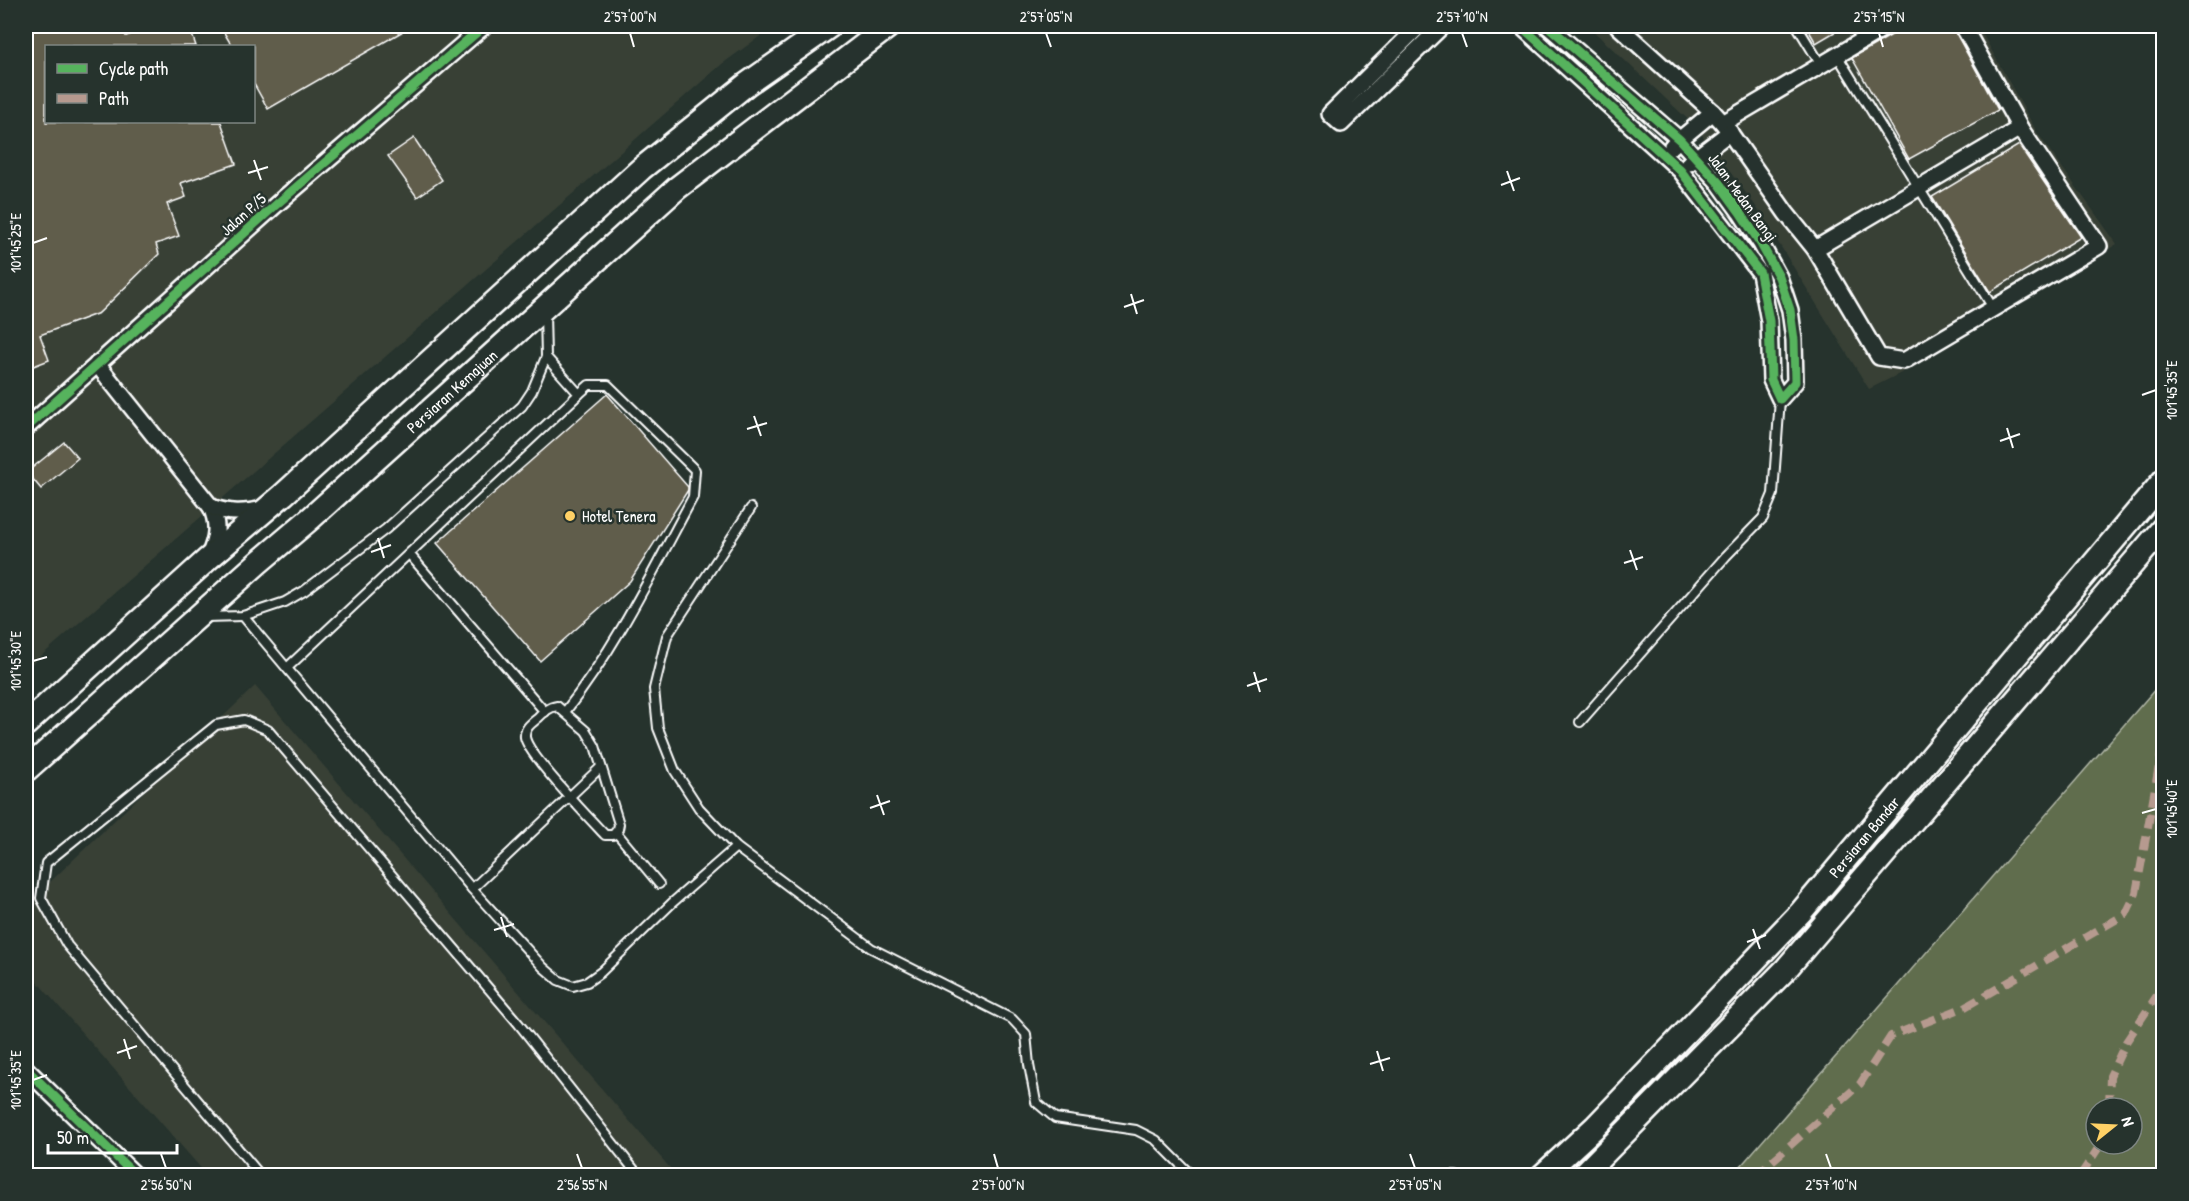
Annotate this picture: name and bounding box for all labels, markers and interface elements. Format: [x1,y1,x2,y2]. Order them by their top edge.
text: 2°57'00"N [604,6,656,27]
text: 2°57'05"N [1020,6,1072,27]
text: 2°57'10"N [1436,6,1488,27]
text: 2°57'15"N [1853,6,1905,27]
legend [45,45,255,123]
text: Cycle path [99,56,169,81]
text: Path [99,86,129,111]
street label: Jalan Medan Bangi [1703,148,1783,246]
street label: Jalan P/5 [215,187,271,241]
text: 101°45'25"E [5,213,26,273]
street label: Persiaran Kemajuan [402,344,502,438]
text: 101°45'35"E [2161,360,2182,420]
place label: Hotel Tenera [582,505,656,527]
marker: Hotel Tenera [563,509,577,523]
text: 101°45'30"E [5,631,26,691]
text: 101°45'40"E [2161,779,2182,839]
street label: Persiaran Bandar [1823,792,1905,882]
text: 101°45'35"E [5,1050,26,1110]
north arrow [2084,1096,2144,1156]
text: N [2116,1114,2140,1129]
scale bar [48,1117,177,1155]
text: 50 m [57,1125,89,1150]
text: 2°56'50"N [141,1174,191,1195]
text: 2°56'55"N [557,1174,607,1195]
text: 2°57'00"N [972,1174,1024,1195]
text: 2°57'05"N [1389,1174,1441,1195]
text: 2°57'10"N [1805,1174,1857,1195]

